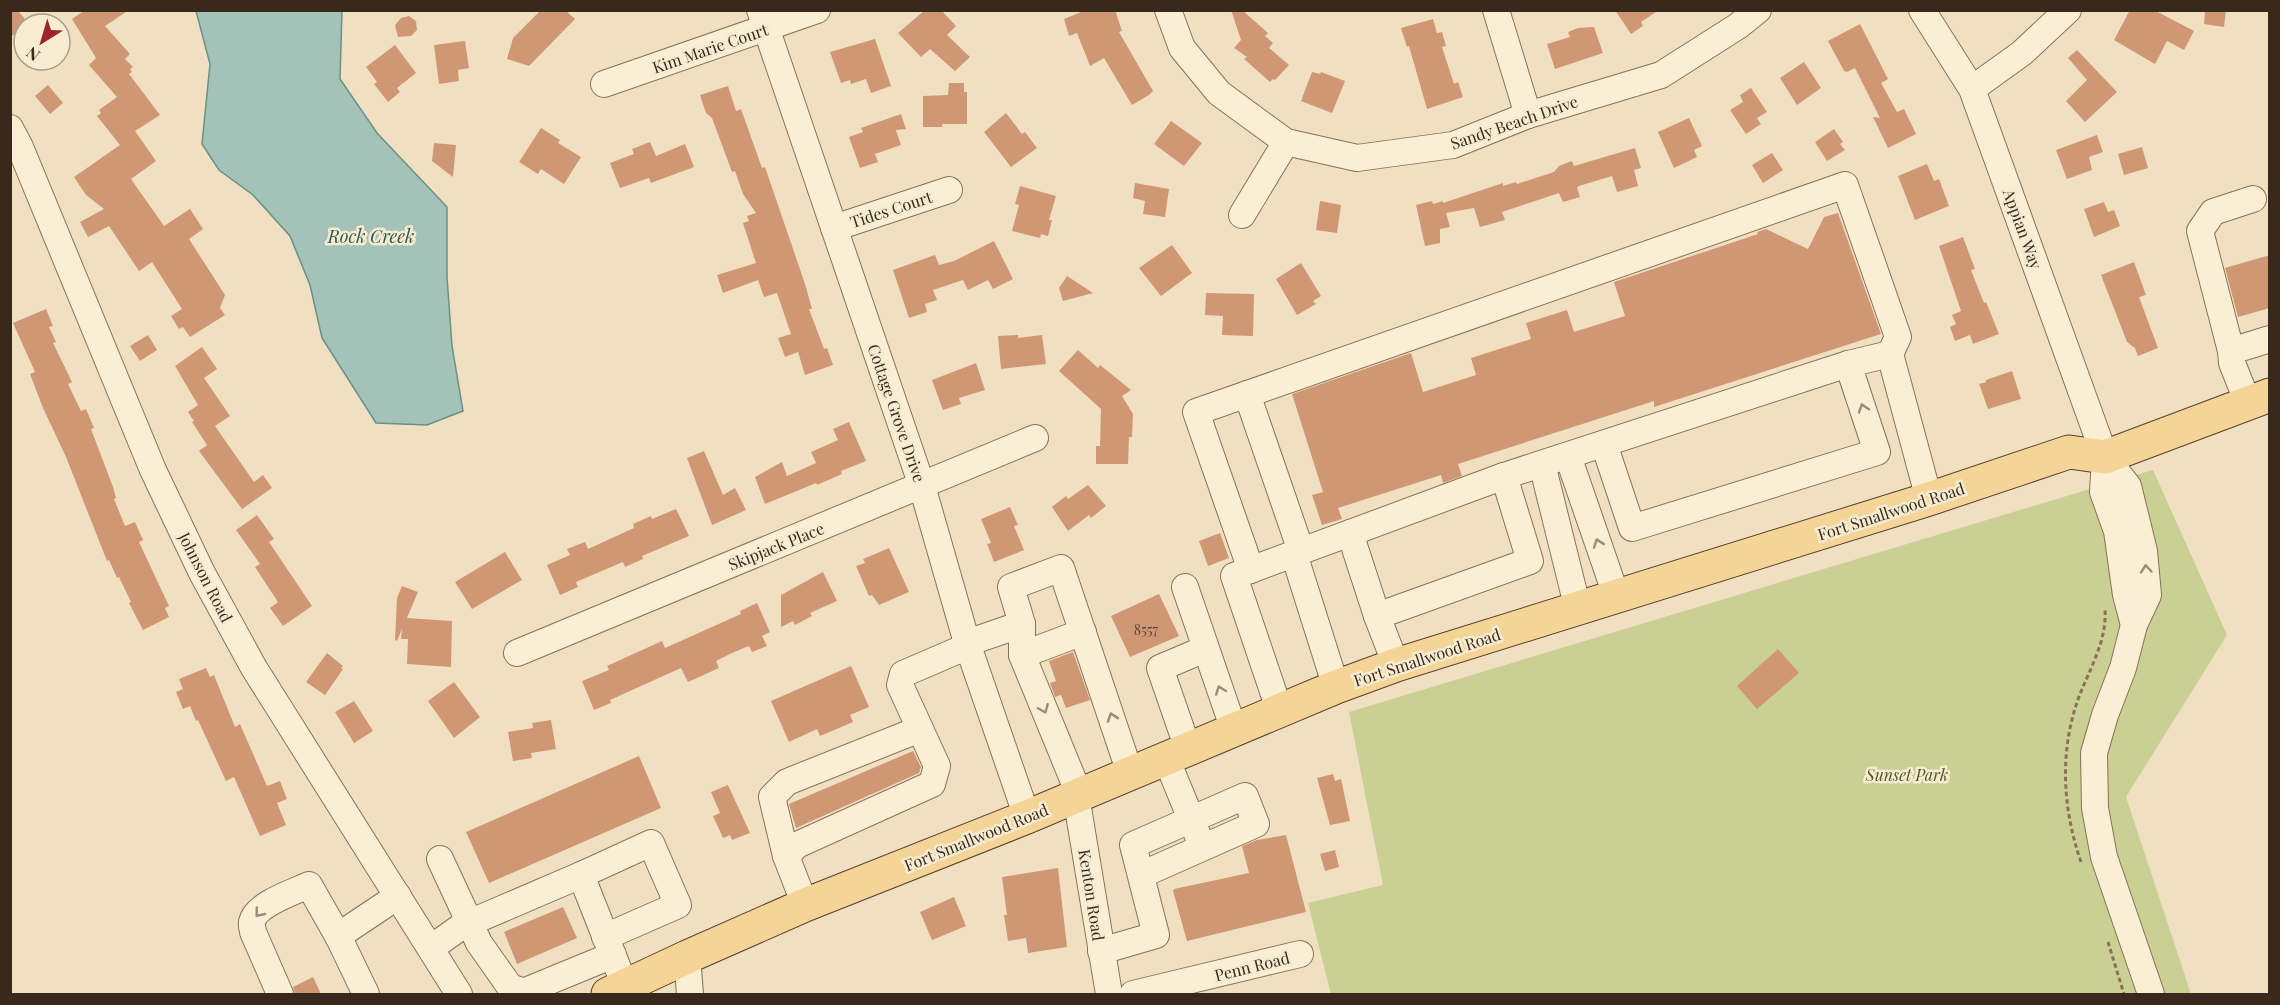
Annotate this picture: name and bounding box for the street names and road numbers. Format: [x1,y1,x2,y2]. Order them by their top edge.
street label: Kim Marie Court [649,18,771,78]
street label: Sandy Beach Drive [1447,90,1581,154]
street label: Appian Way [1998,185,2047,272]
street label: Tides Court [847,186,935,232]
street label: Cottage Grove Drive [864,341,930,485]
street label: Fort Smallwood Road [1815,477,1967,545]
street label: Skipjack Place [725,517,827,575]
street label: Johnson Road [174,528,238,626]
street label: Fort Smallwood Road [1351,623,1503,691]
street label: Fort Smallwood Road [901,799,1051,875]
street label: Kenton Road [1074,848,1110,942]
street label: Penn Road [1212,947,1292,985]

